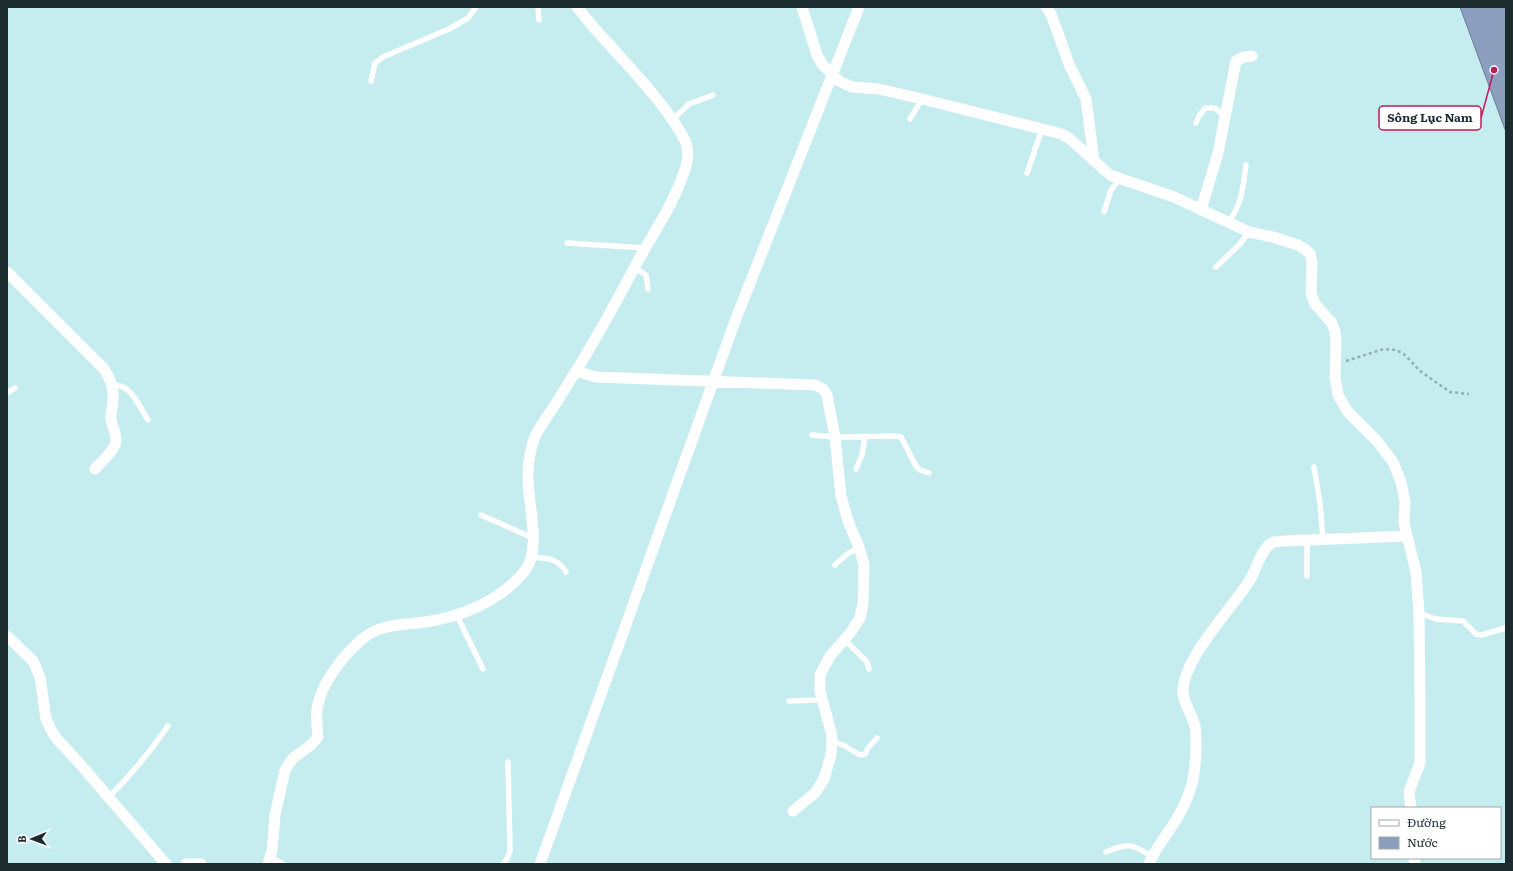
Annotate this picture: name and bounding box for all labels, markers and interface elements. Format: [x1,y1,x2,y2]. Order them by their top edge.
callout: Sông Lục Nam [1379,106,1481,130]
text: Sông Lục Nam [1387,108,1473,126]
legend [1371,807,1501,859]
text: Đường [1407,813,1446,831]
north arrow [12,819,52,859]
text: Nước [1407,833,1438,851]
text: B [13,835,29,843]

